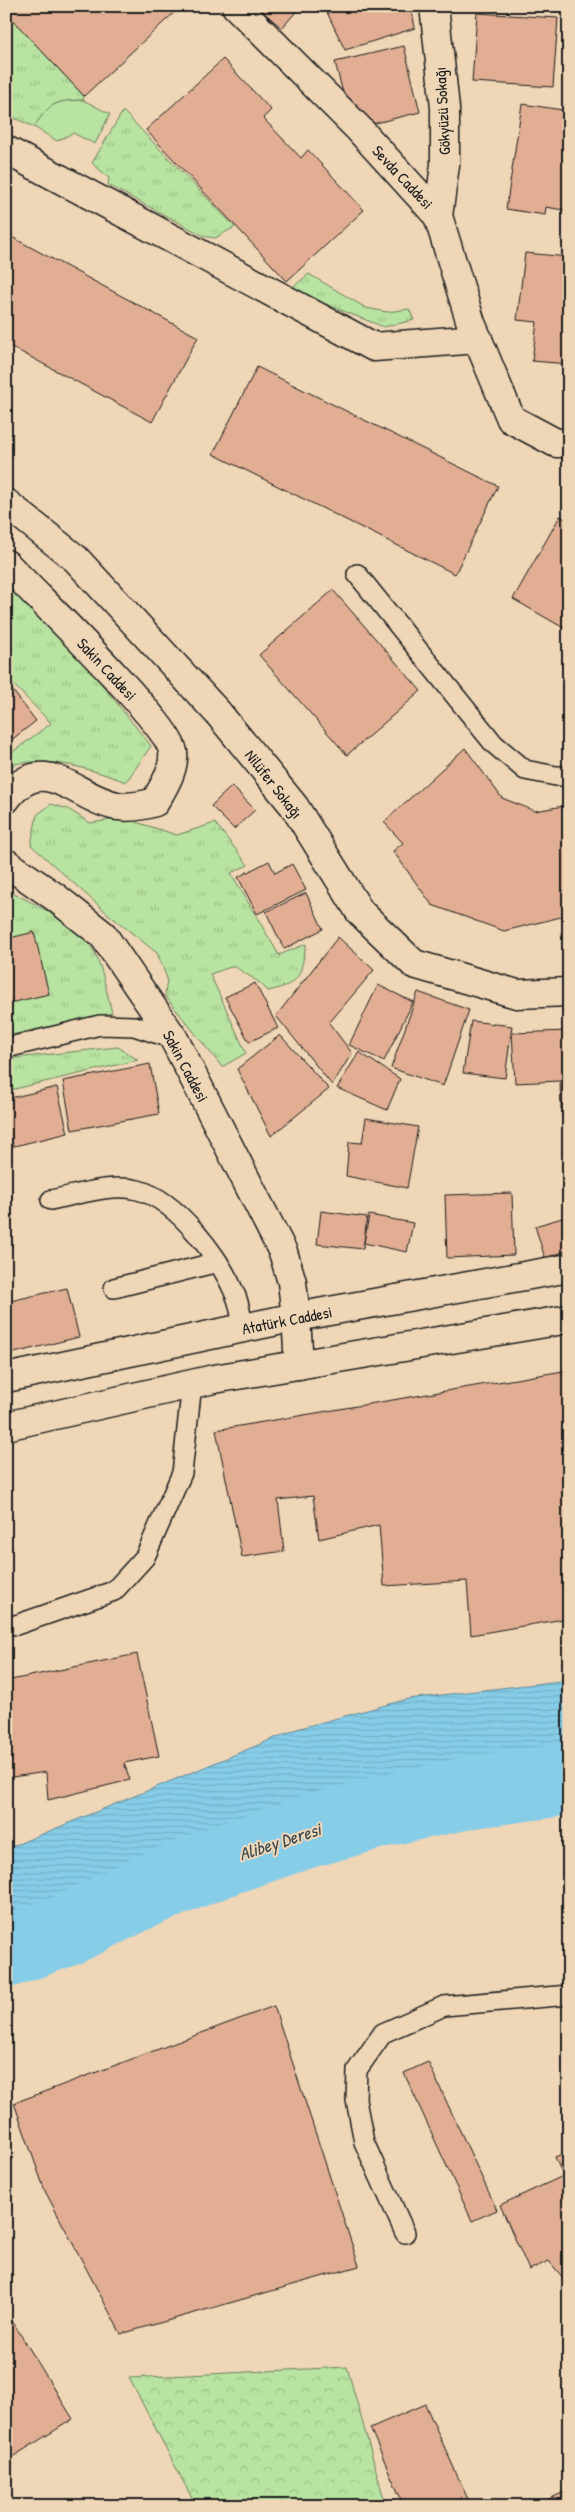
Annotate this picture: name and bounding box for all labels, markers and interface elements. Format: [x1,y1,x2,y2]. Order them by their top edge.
street label: Gökyüzü Sokağı [429,66,455,156]
street label: Sevda Caddesi [368,140,438,214]
street label: Sakin Caddesi [72,633,142,705]
street label: Nilüfer Sokağı [240,745,308,823]
street label: Sakin Caddesi [158,1026,214,1106]
street label: Atatürk Caddesi [240,1300,334,1340]
water label: Alibey Deresi [236,1816,326,1867]

